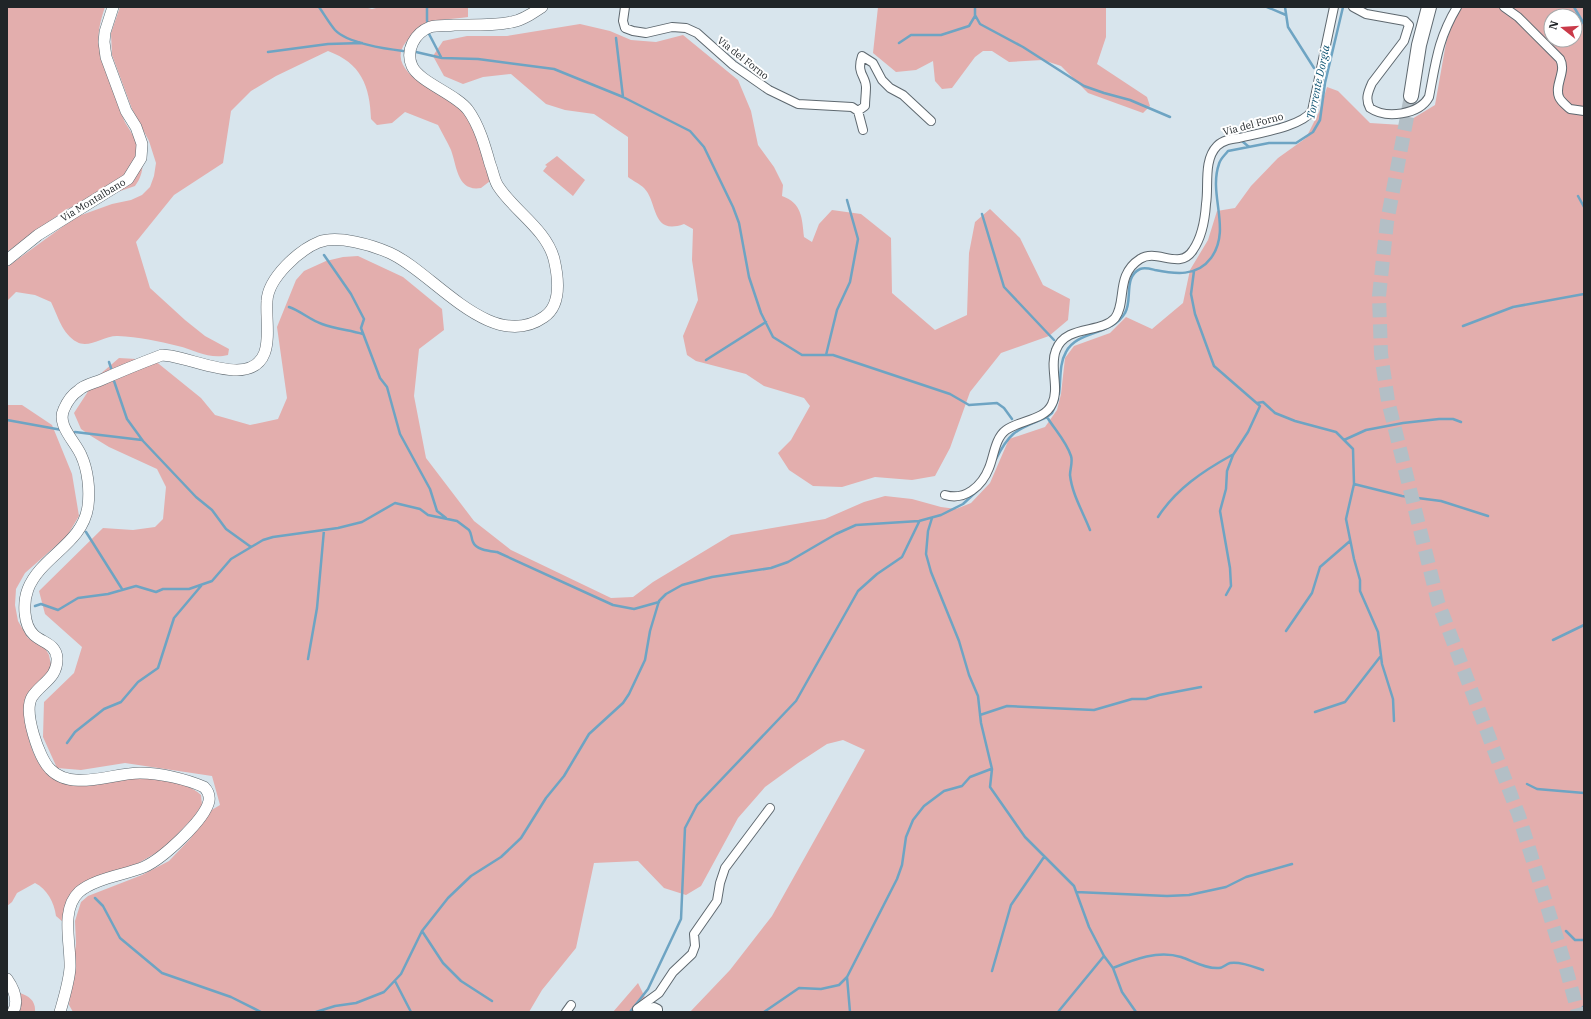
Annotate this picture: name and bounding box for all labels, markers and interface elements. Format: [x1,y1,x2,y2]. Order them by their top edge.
north arrow [1543,8,1583,48]
text: N [1545,19,1561,31]
street label: Via del Forno [715,34,772,82]
water label: Torrente Dorgia [1303,44,1333,120]
street label: Via del Forno [1221,110,1285,138]
street label: Via Montalbano [58,175,128,225]

